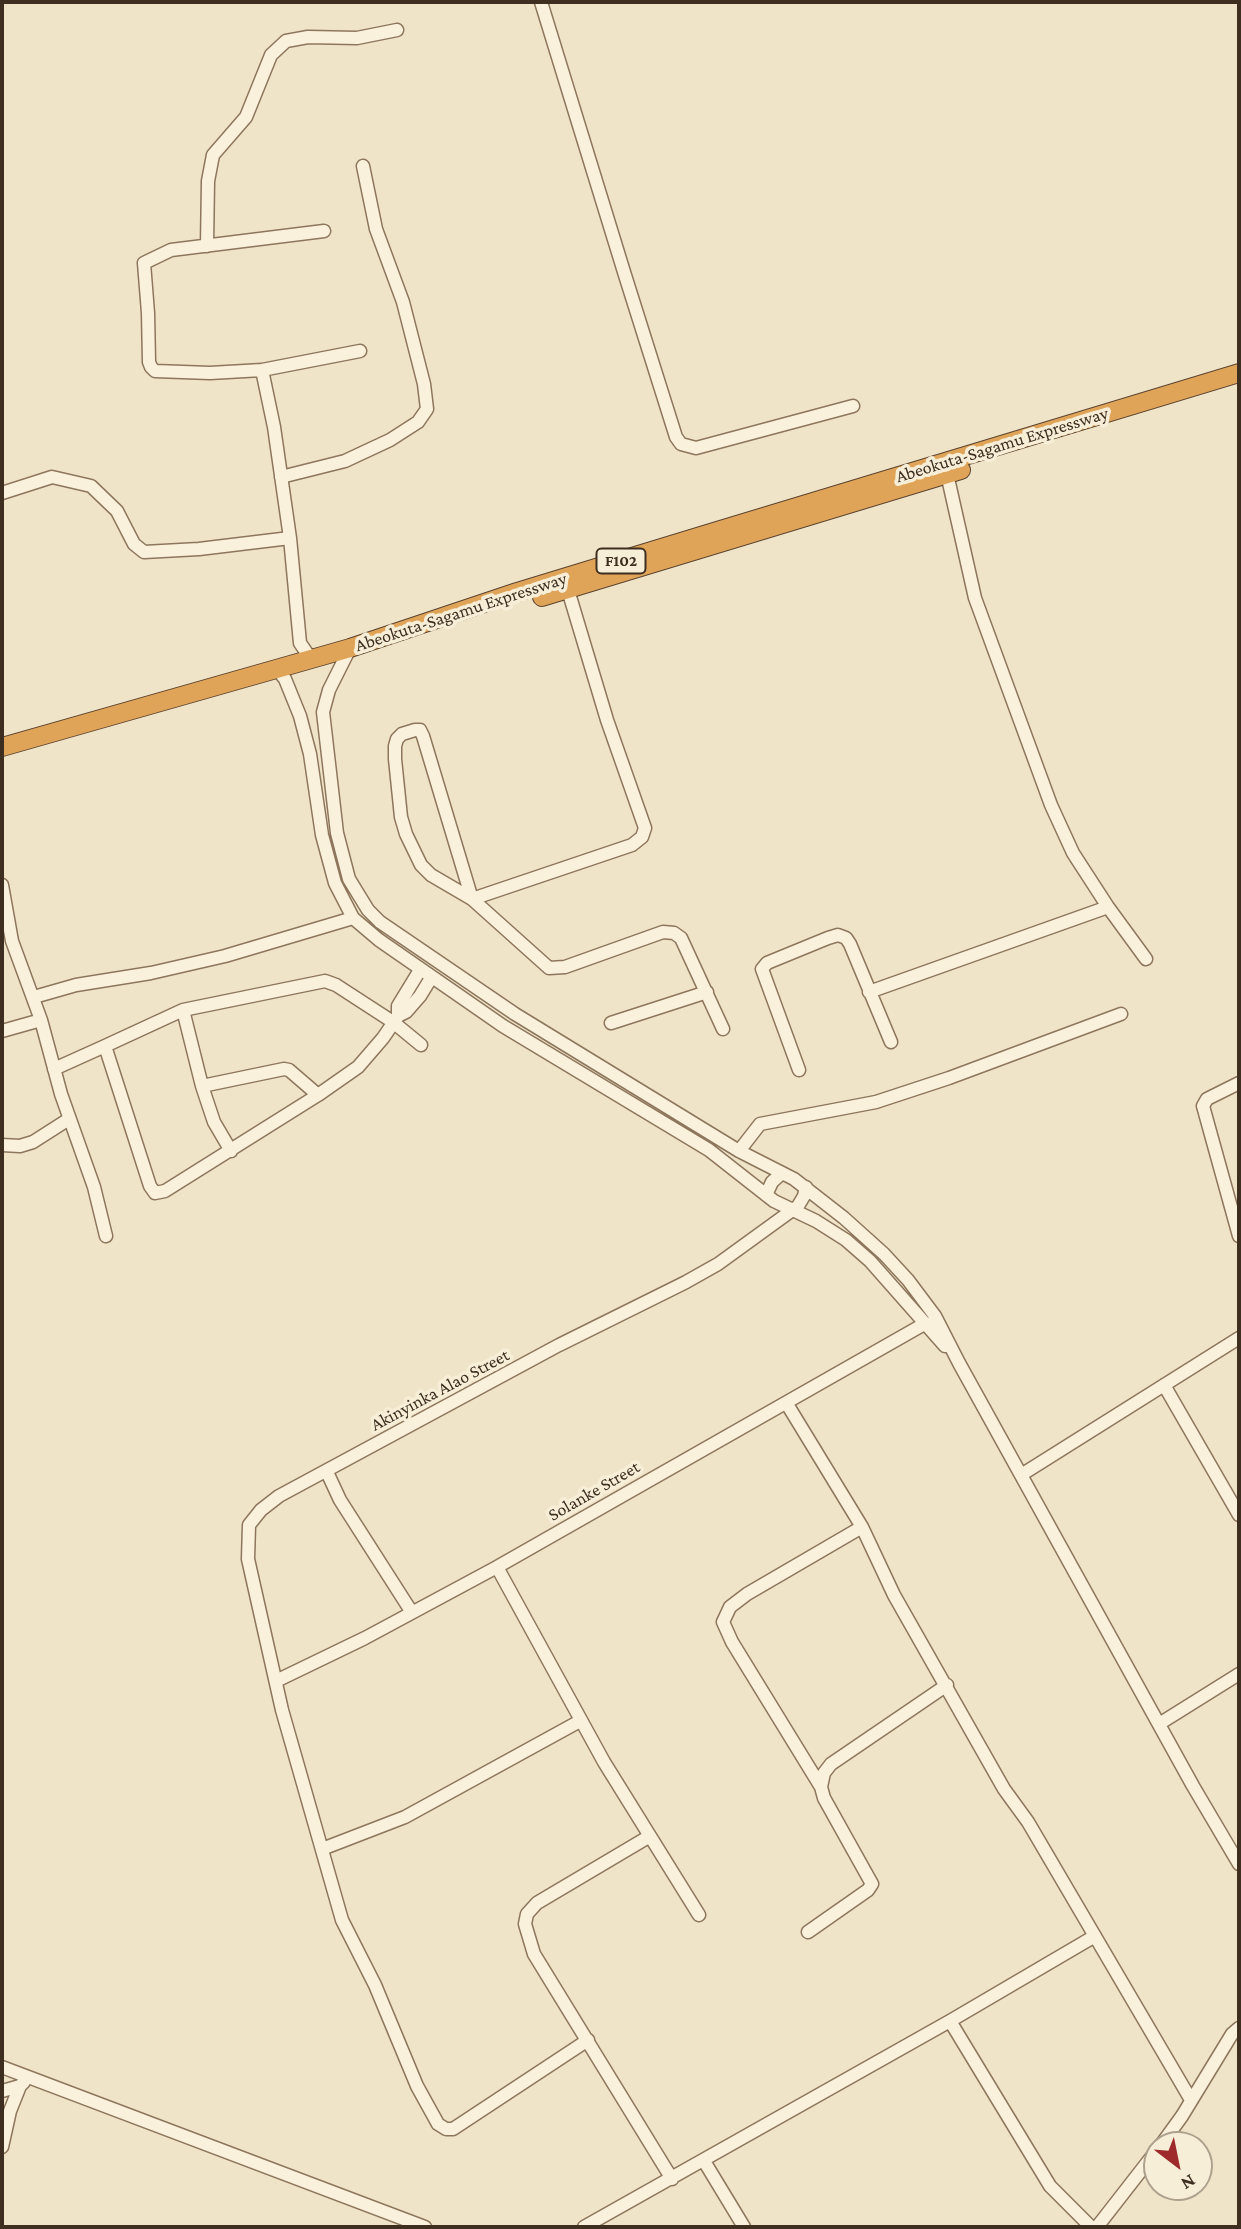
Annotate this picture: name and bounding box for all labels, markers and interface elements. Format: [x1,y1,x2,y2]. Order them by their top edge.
street label: Abeokuta-Sagamu Expressway [893,402,1111,488]
road number: F102 [596,548,646,574]
street label: Abeokuta-Sagamu Expressway [353,568,569,656]
street label: Akinyinka Alao Street [367,1344,513,1436]
street label: Solanke Street [544,1456,644,1526]
north arrow [1143,2131,1213,2201]
text: N [1177,2170,1199,2195]

